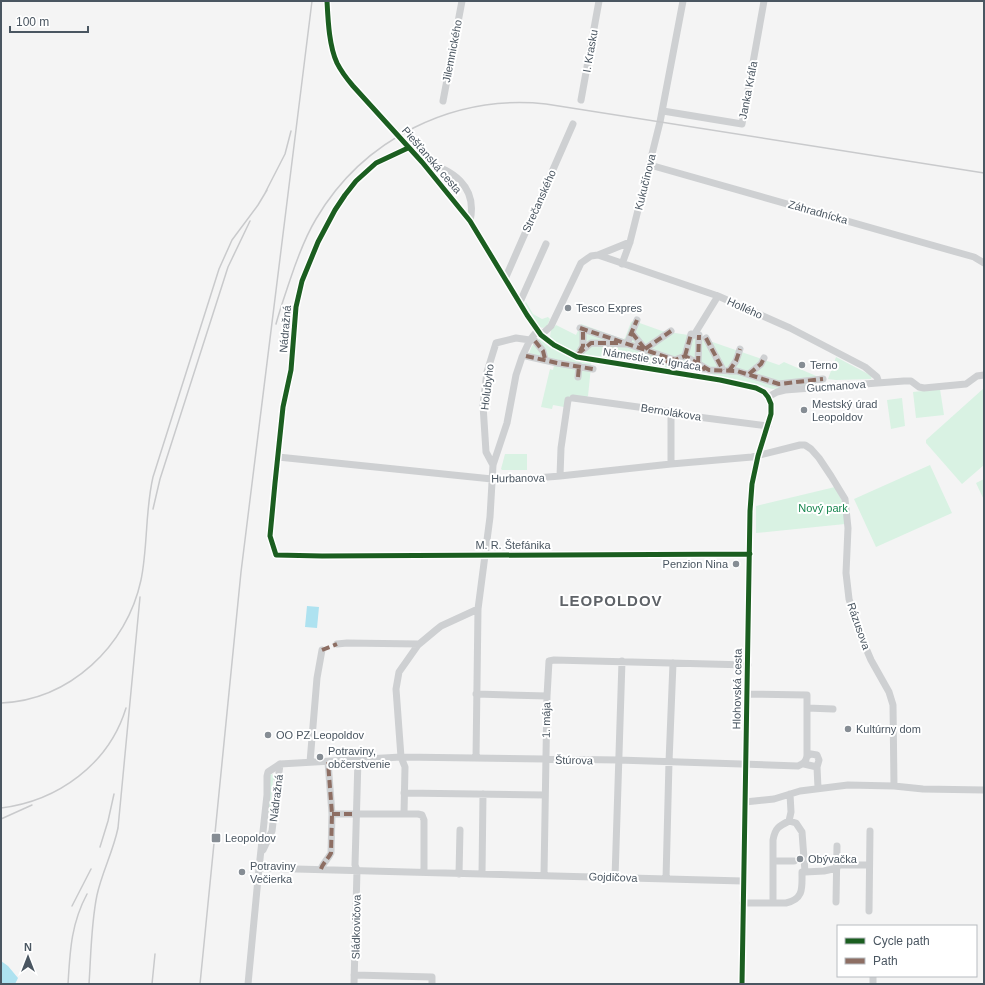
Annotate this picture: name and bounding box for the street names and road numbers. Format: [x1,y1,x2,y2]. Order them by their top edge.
street label: Jilemnického [440,19,464,83]
street label: I. Krasku [580,29,600,73]
street label: Janka Kráľa [736,59,760,120]
street label: Piešťanská cesta [400,124,465,196]
street label: Kukučínova [632,152,658,211]
street label: Strečanského [520,168,558,234]
street label: Záhradnícka [787,198,850,226]
street label: Hollého [726,295,764,321]
street label: Nádražná [277,304,293,353]
street label: Námestie sv. Ignáca [602,345,703,373]
street label: Holubyho [478,363,496,411]
street label: Gucmanova [806,378,867,394]
street label: Bernolákova [640,401,703,423]
street label: Hurbanova [491,472,546,484]
street label: M. R. Štefánika [475,539,551,551]
street label: Rázusova [845,601,873,652]
street label: Hlohovská cesta [730,648,744,729]
street label: 1. mája [540,701,552,738]
street label: Štúrova [555,754,594,766]
street label: Nádražná [267,773,285,822]
street label: Gojdičova [588,870,639,884]
street label: Sládkovičova [349,894,363,960]

